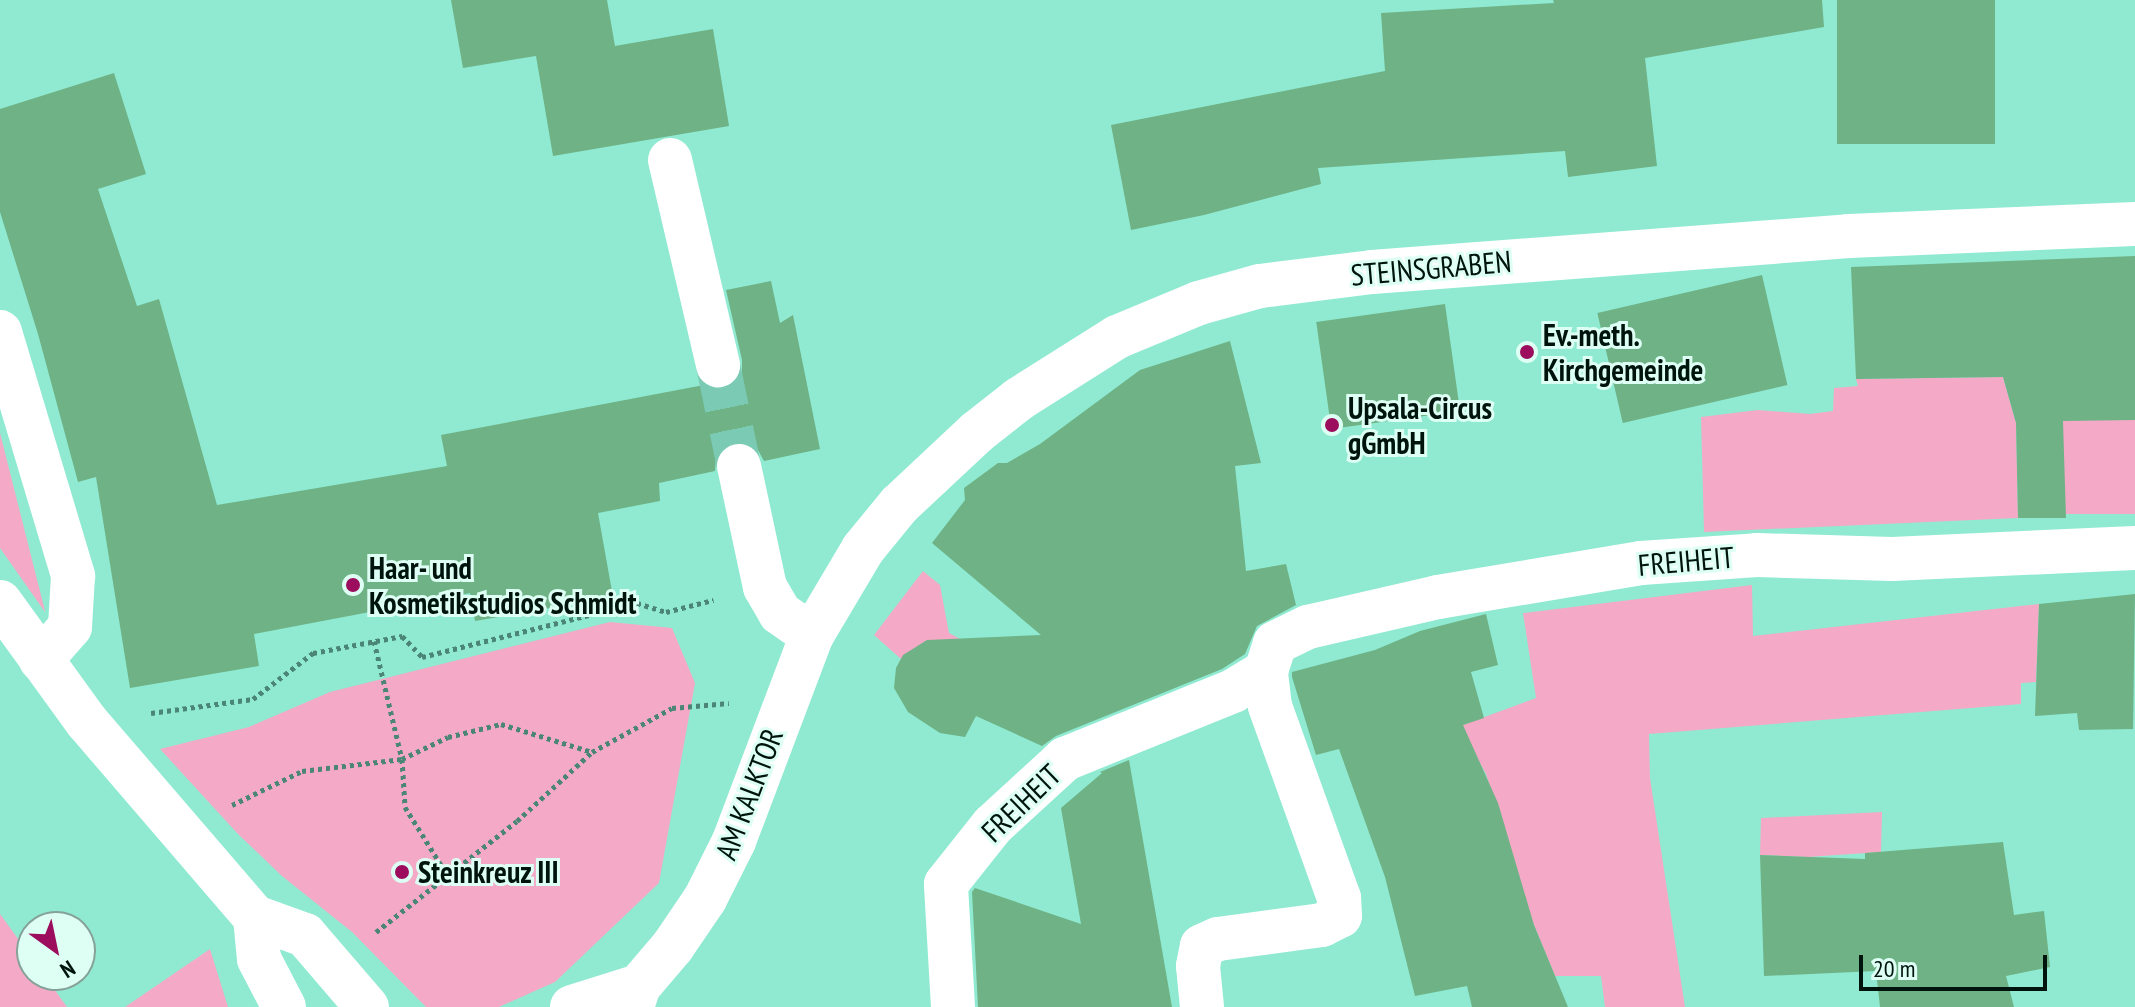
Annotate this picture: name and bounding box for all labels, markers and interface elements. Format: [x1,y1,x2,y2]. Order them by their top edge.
street label: STEINSGRABEN [1349,243,1513,293]
place label: Ev.-meth. Kirchgemeinde [1543,317,1703,388]
marker: Ev.-meth. Kirchgemeinde [1518,343,1536,361]
place label: Upsala-Circus gGmbH [1348,390,1492,460]
marker: Upsala-Circus gGmbH [1323,416,1341,434]
street label: FREIHEIT [1637,539,1735,583]
place label: Haar- und Kosmetikstudios Schmidt [369,550,636,620]
marker: Haar- und Kosmetikstudios Schmidt [344,576,362,594]
street label: AM KALKTOR [708,723,790,865]
street label: FREIHEIT [974,757,1068,849]
place label: Steinkreuz III [418,854,559,890]
marker: Steinkreuz III [393,863,411,881]
north arrow [16,911,96,991]
scale bar [1863,939,2051,989]
text: 20 m [1873,953,1915,984]
text: N [55,954,81,984]

